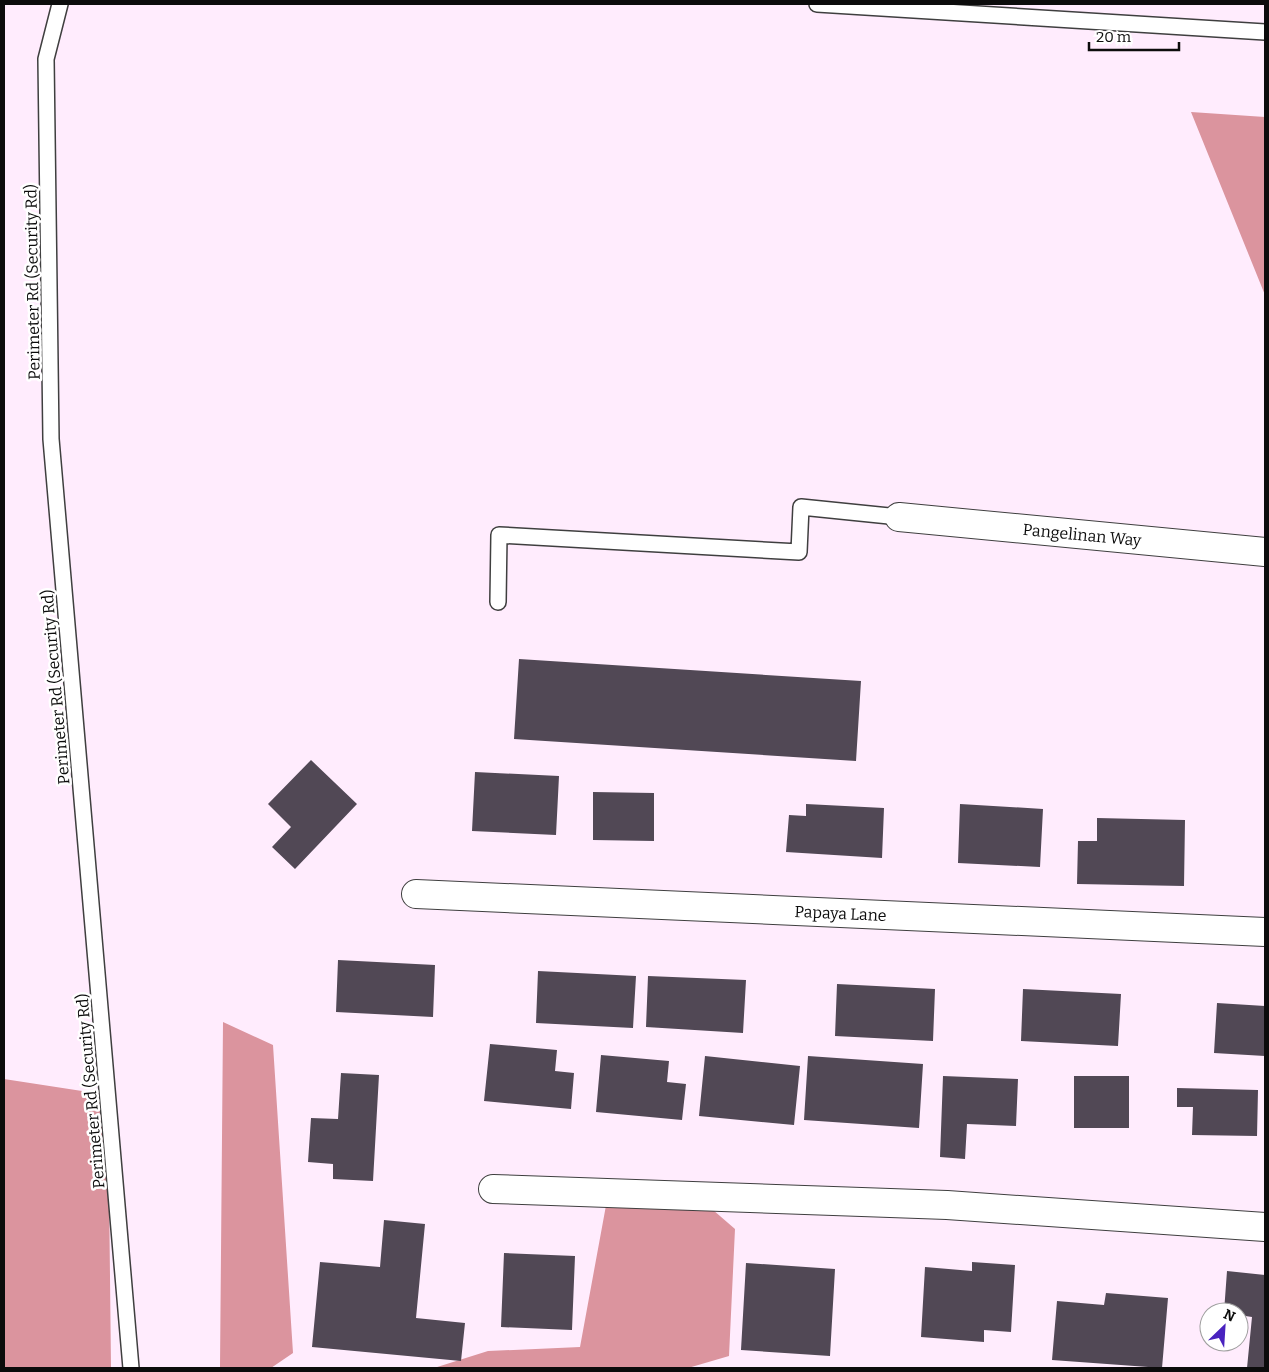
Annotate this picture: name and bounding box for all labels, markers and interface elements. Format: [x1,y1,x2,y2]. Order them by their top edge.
scale bar [1089,20,1179,52]
text: 20 m [1096,28,1132,46]
street label: Perimeter Rd (Security Rd) [21,184,44,380]
street label: Pangelinan Way [1022,520,1143,550]
street label: Perimeter Rd (Security Rd) [38,589,73,785]
street label: Papaya Lane [794,902,887,925]
street label: Perimeter Rd (Security Rd) [73,993,108,1189]
north arrow [1199,1302,1249,1352]
text: N [1221,1306,1238,1326]

